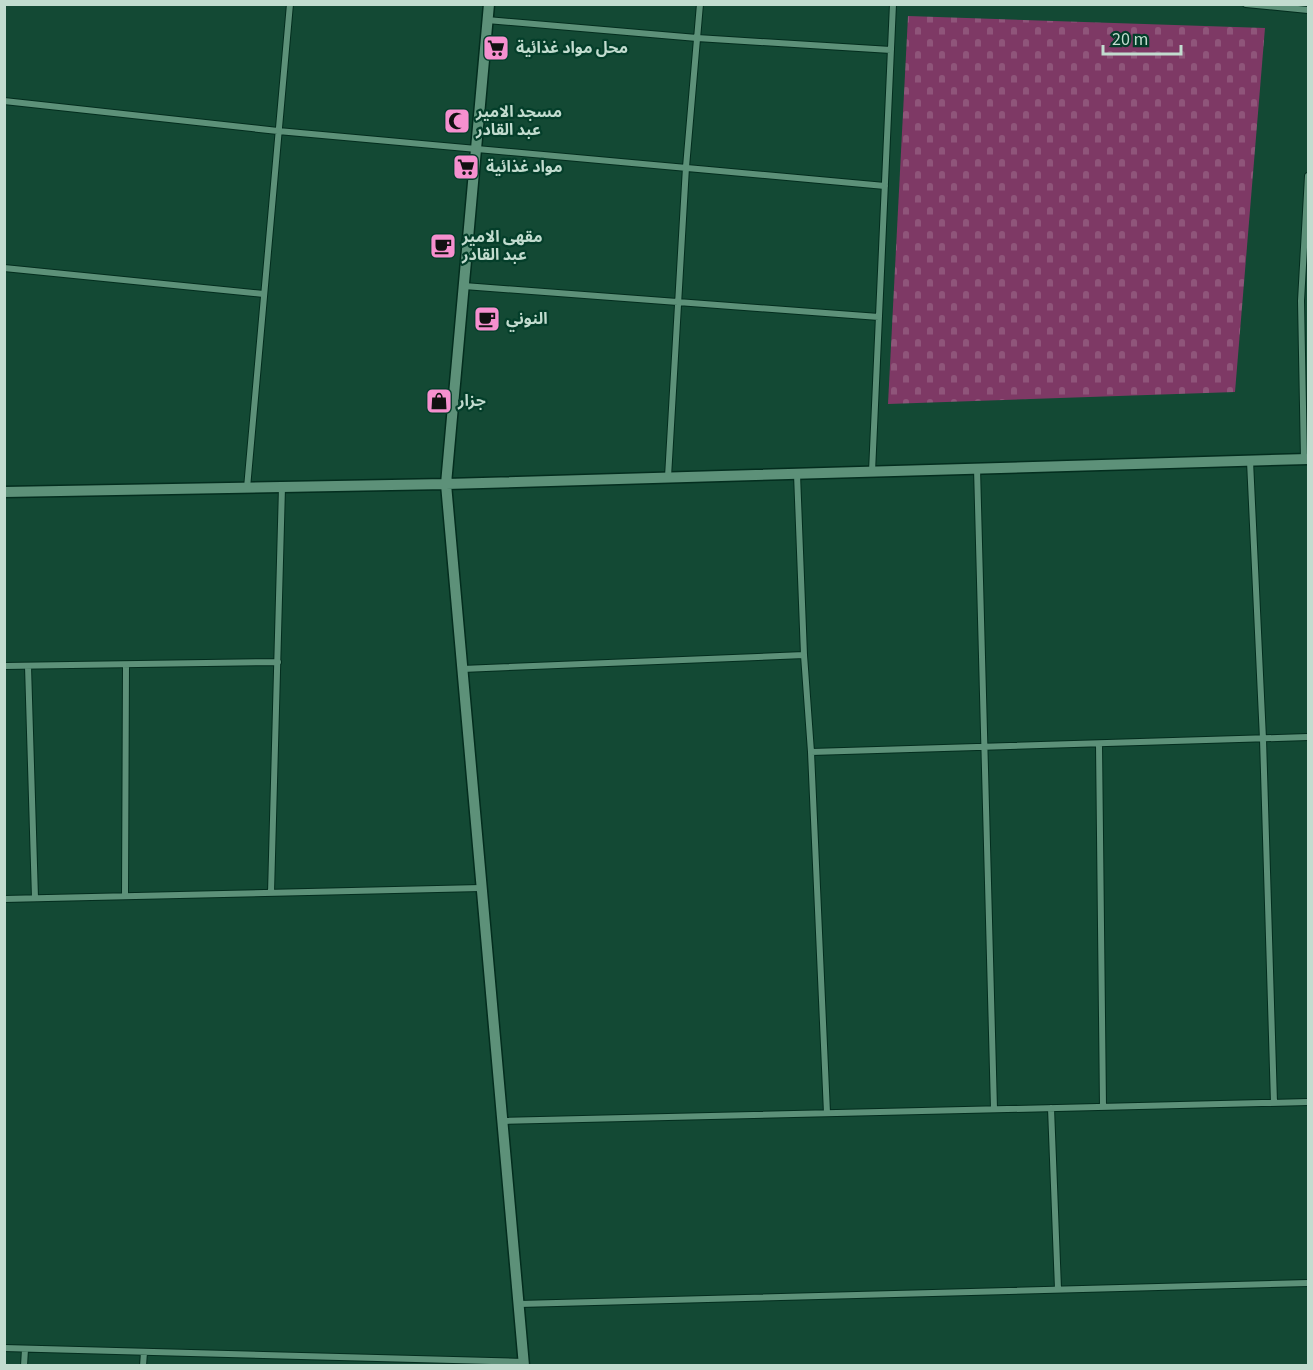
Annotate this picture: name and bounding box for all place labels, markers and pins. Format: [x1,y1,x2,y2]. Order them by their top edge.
supermarket icon: محل مواد غذائية [481,33,511,63]
place label: محل مواد غذائية [516,37,628,59]
place label: مسجد الامير عبد القادر [475,101,562,141]
mosque icon: مسجد الامير عبد القادر [442,106,472,136]
supermarket icon: مواد غذائية [451,152,481,182]
place label: مواد غذائية [486,156,562,178]
place label: مقهى الامير عبد القادر [461,226,542,266]
cafe icon: مقهى الامير عبد القادر [428,231,458,261]
cafe icon: النوني [472,304,502,334]
place label: النوني [506,308,548,332]
shop icon: جزار [424,386,454,416]
place label: جزار [457,390,486,412]

